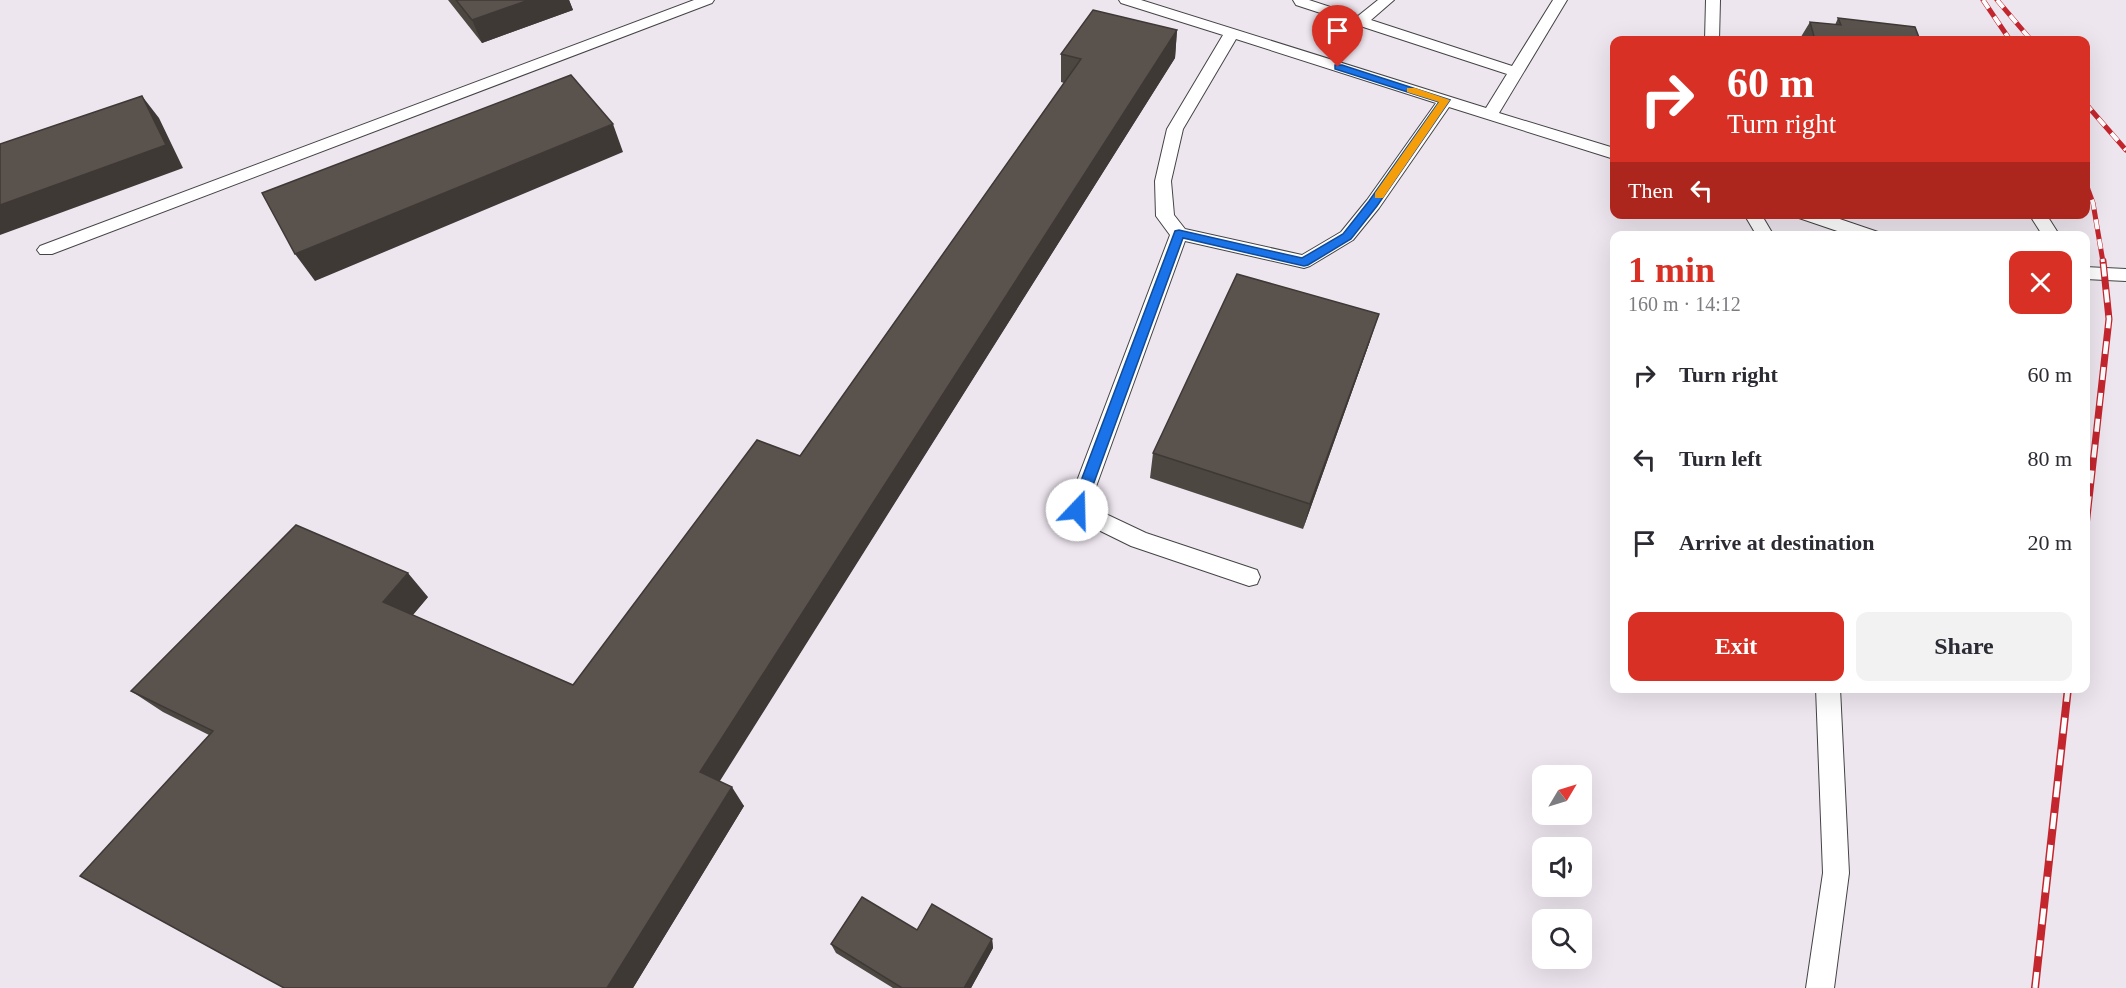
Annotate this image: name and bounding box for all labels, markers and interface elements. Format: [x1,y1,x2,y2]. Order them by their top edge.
pin [1312,5,1363,67]
icon: arrive [1321,14,1354,47]
icon: right [1628,60,1706,138]
text: 60 m [1727,60,1815,106]
text: Turn right [1727,109,1836,139]
icon: left [1685,174,1718,207]
text: Then [1628,178,1673,203]
text: 1 min [1628,250,1715,290]
button: close [2009,251,2072,314]
text: 160 m · 14:12 [1628,293,1741,315]
icon: right [1628,359,1661,392]
text: Turn right [1679,362,1778,387]
text: 60 m [2027,362,2072,387]
icon: left [1628,443,1661,476]
text: Turn left [1679,446,1762,471]
text: 80 m [2027,446,2072,471]
position arrow [1045,478,1109,542]
icon: arrive [1628,527,1661,560]
text: Arrive at destination [1679,530,1875,555]
text: 20 m [2027,530,2072,555]
button: Exit [1628,612,1844,681]
button: Share [1856,612,2072,681]
north arrow [1532,765,1592,825]
map controls [1532,765,1592,969]
button: sound [1532,837,1592,897]
button: search [1532,909,1592,969]

